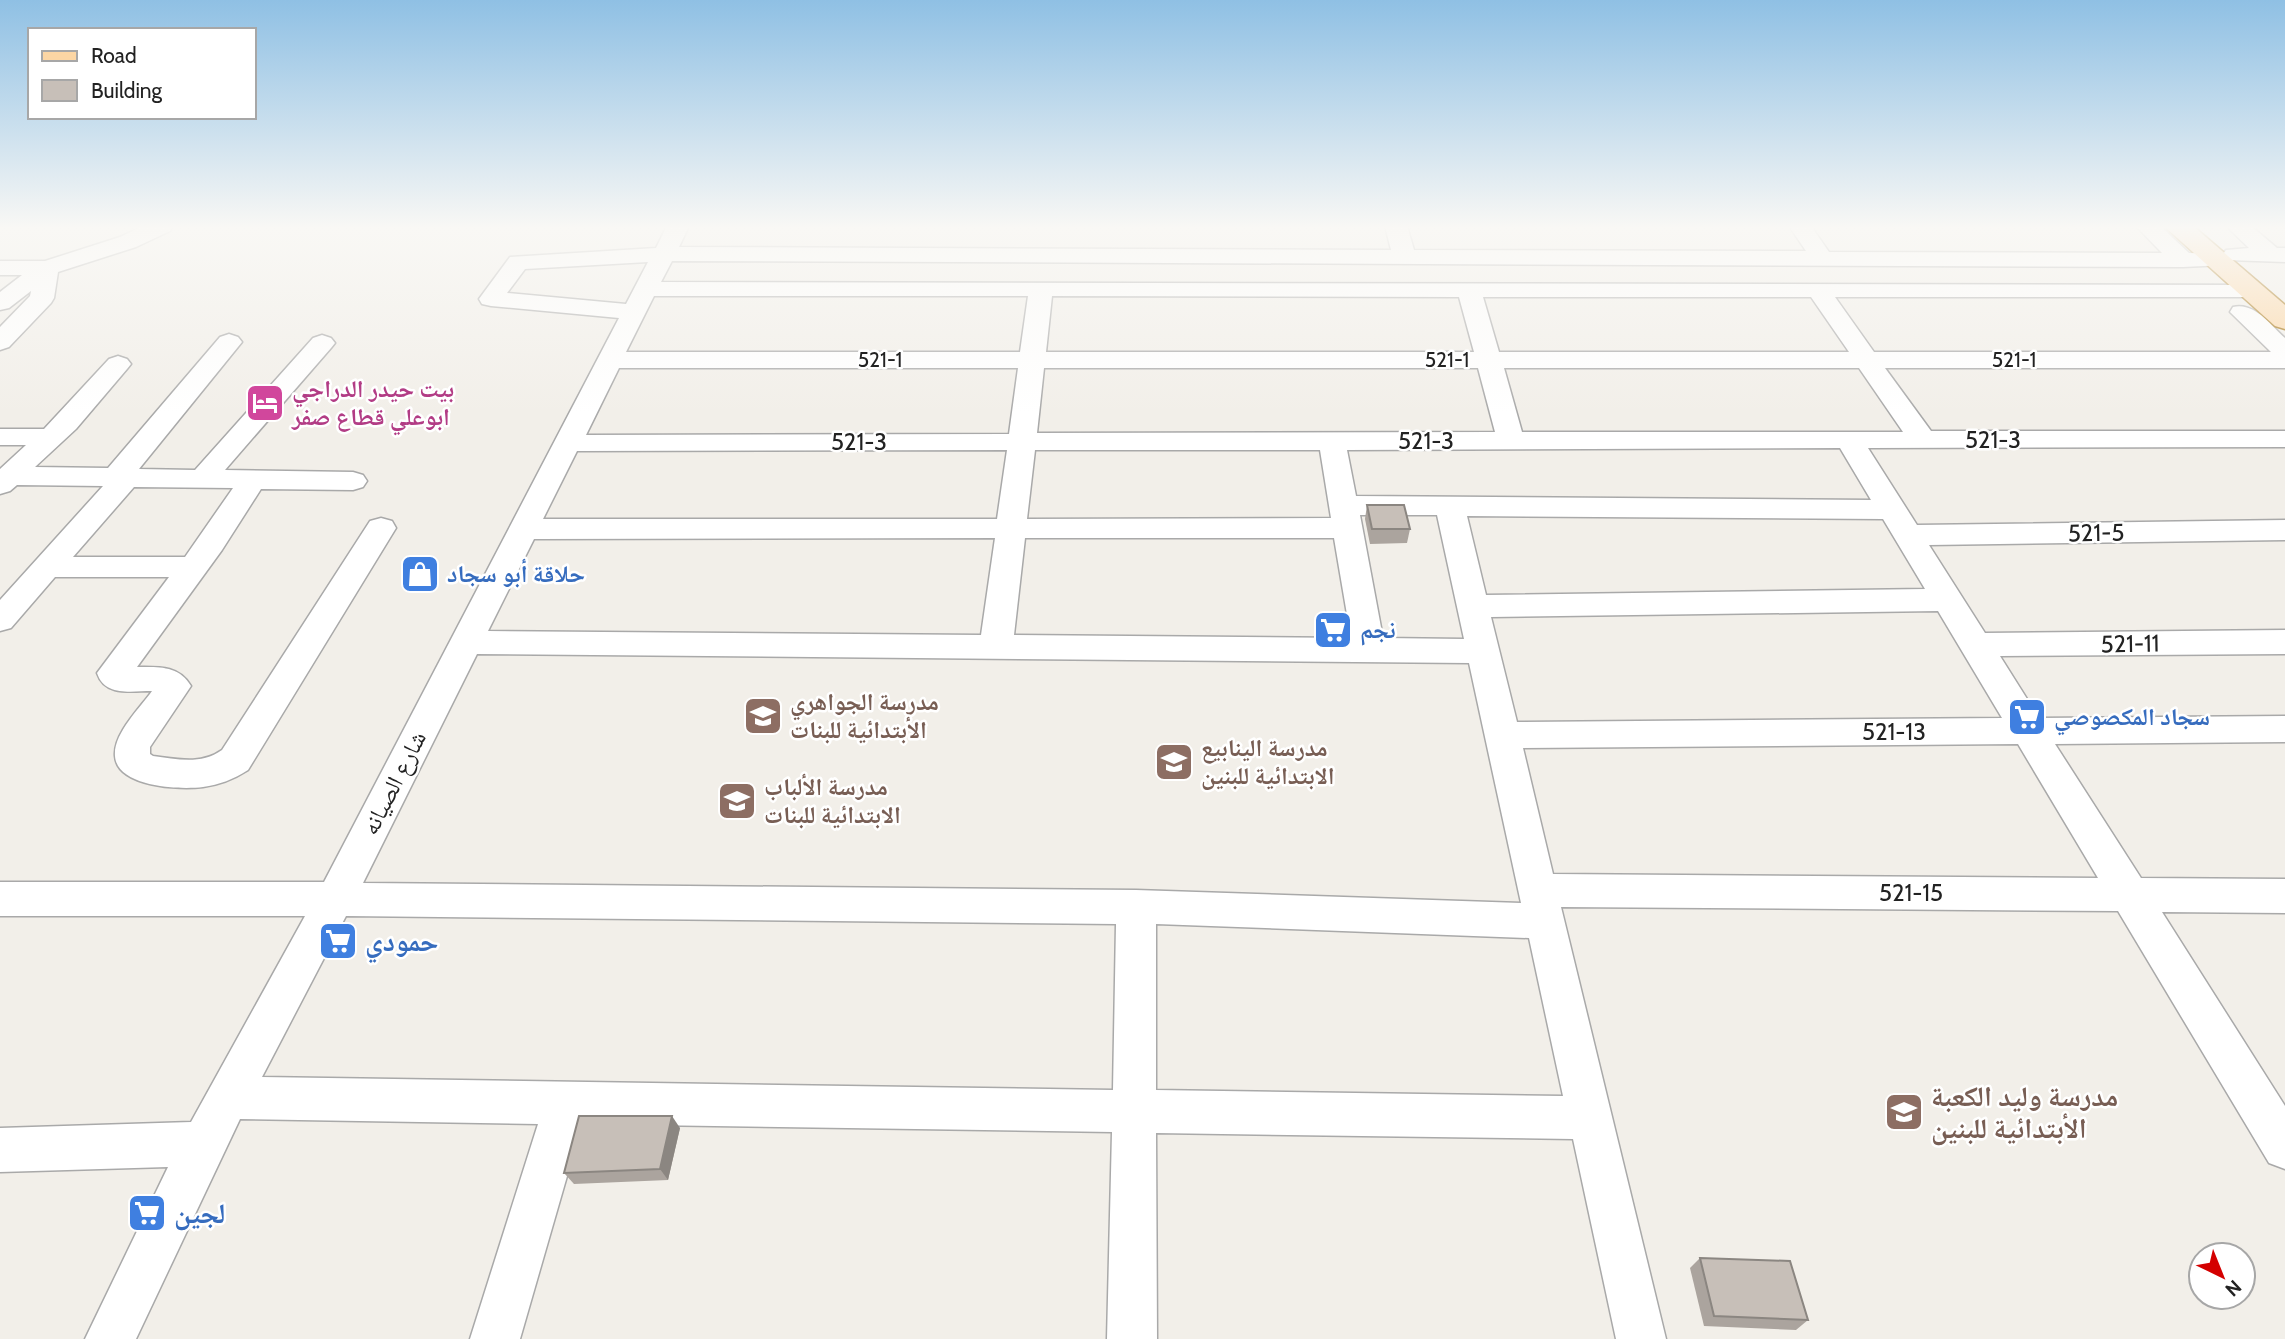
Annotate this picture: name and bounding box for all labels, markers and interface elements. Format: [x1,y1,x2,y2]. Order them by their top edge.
legend [28,28,256,119]
text: Road [91,43,137,68]
text: Building [91,78,163,103]
street label: 521-1 [858,347,902,372]
street label: 521-1 [1425,347,1469,372]
street label: 521-1 [1992,347,2036,372]
place label: بيت حيدر الدراجي ابوعلي قطاع صفر [291,374,454,436]
hotel icon: بيت حيدر الدراجي ابوعلي قطاع صفر [244,382,286,424]
street label: 521-3 [1965,425,2021,454]
street label: 521-3 [1398,426,1454,455]
street label: 521-3 [831,427,887,456]
street label: 521-5 [2067,518,2125,547]
shop icon: حلاقة أبو سجاد [399,553,441,595]
place label: حلاقة أبو سجاد [447,558,585,588]
supermarket icon: نجم [1312,609,1354,651]
place label: نجم [1360,615,1396,646]
street label: 521-11 [2100,628,2160,659]
place label: مدرسة الجواهري الأبتدائية للبنات [790,687,939,744]
school or university icon: مدرسة الجواهري الأبتدائية للبنات [742,695,784,737]
supermarket icon: سجاد المكصوصي [2006,696,2048,738]
place label: سجاد المكصوصي [2054,702,2210,736]
street label: 521-13 [1862,717,1926,746]
street label: شارع الصيانه [355,726,433,840]
place label: مدرسة الينابيع الابتدائية للبنين [1201,733,1335,790]
school or university icon: مدرسة الينابيع الابتدائية للبنين [1153,741,1195,783]
place label: مدرسة الألباب الابتدائية للبنات [764,772,901,829]
school or university icon: مدرسة الألباب الابتدائية للبنات [716,780,758,822]
street label: 521-15 [1879,878,1943,907]
supermarket icon: حمودي [317,920,359,962]
place label: حمودي [365,924,438,964]
place label: مدرسة وليد الكعبة الأبتدائية للبنين [1931,1079,2118,1146]
school or university icon: مدرسة وليد الكعبة الأبتدائية للبنين [1883,1091,1925,1133]
supermarket icon: لجين [126,1192,168,1234]
place label: لجين [174,1196,225,1231]
north arrow [2187,1241,2257,1311]
text: N [2220,1275,2246,1301]

